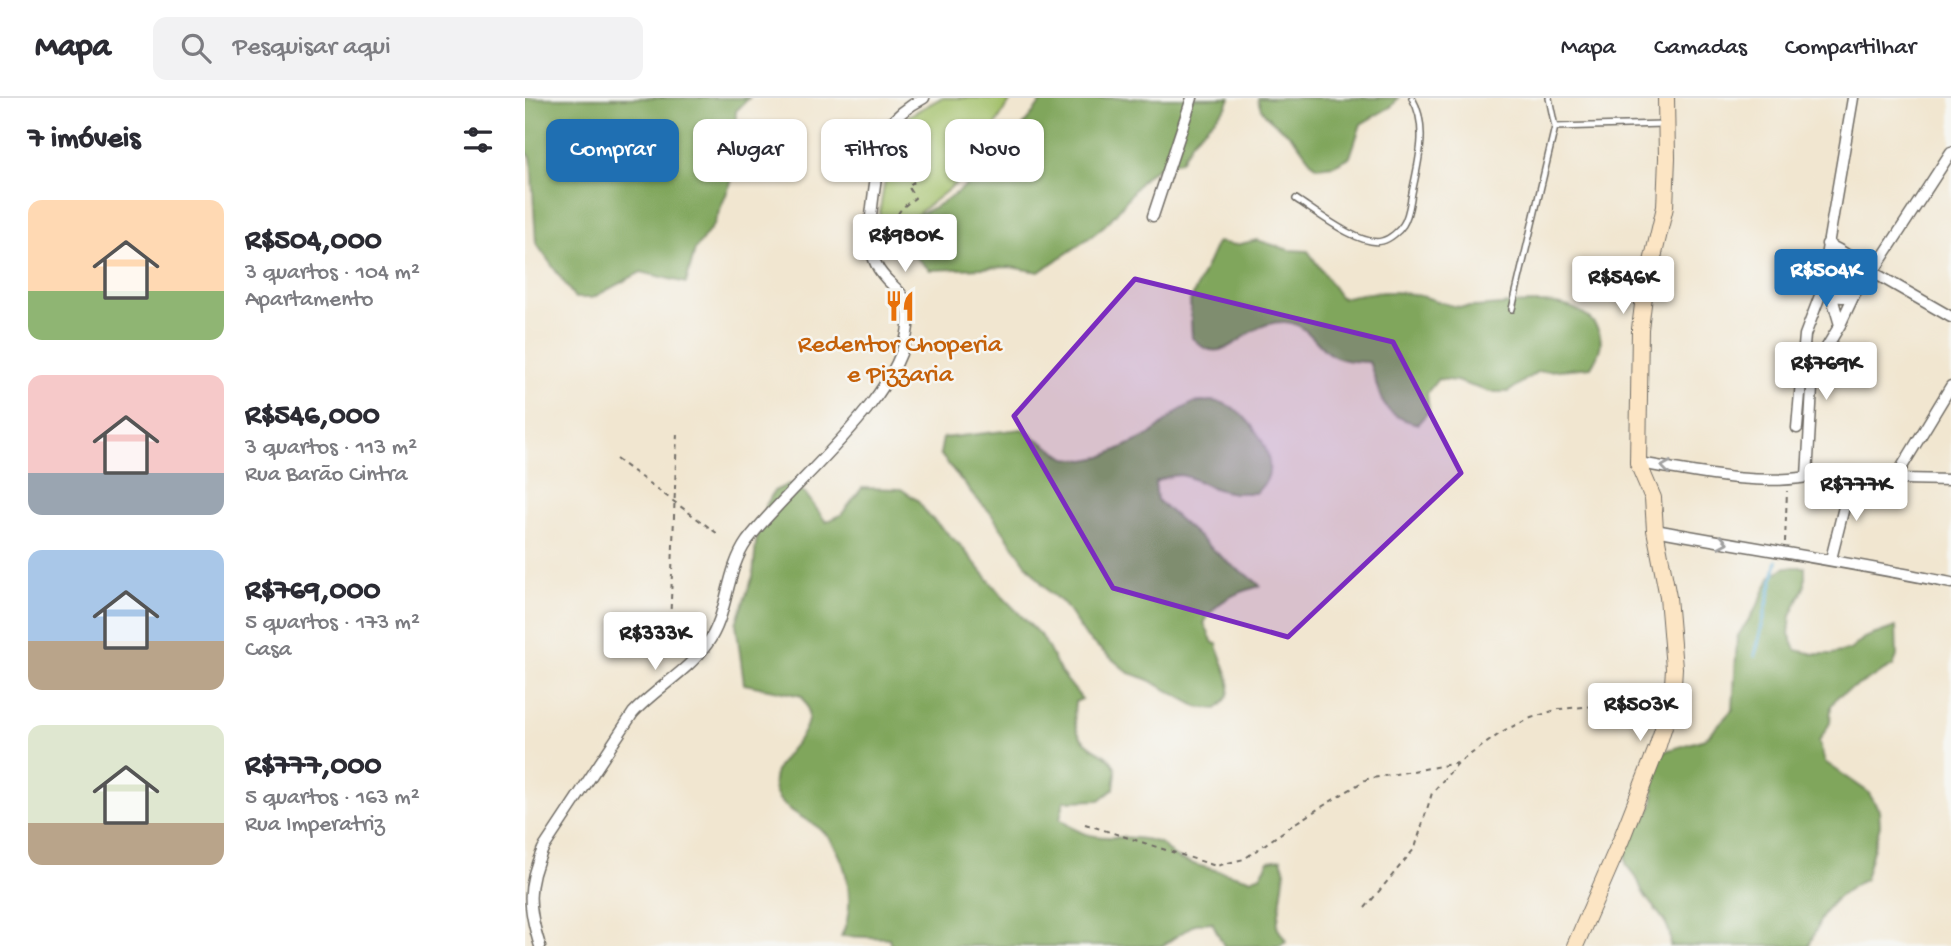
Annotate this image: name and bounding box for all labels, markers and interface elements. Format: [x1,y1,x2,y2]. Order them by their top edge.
search box [153,17,643,80]
text: Mapa [35,29,111,67]
icon: search [177,29,215,67]
text: Pesquisar aqui [233,33,391,64]
text: Mapa [1561,34,1616,63]
text: Camadas [1654,34,1747,63]
text: Compartilhar [1785,34,1916,63]
chip: Comprar [546,119,679,182]
chip: Alugar [693,119,807,182]
chip: Filtros [821,119,931,182]
chip: Novo [945,119,1044,182]
icon: filters [459,121,497,159]
text: 7 imóveis [28,123,140,158]
pin: R$980K [848,214,962,274]
text: R$980K [869,223,941,250]
text: R$504,000 [245,225,382,260]
icon: home [84,228,168,312]
pin: R$504K [1769,250,1883,309]
pin: R$546K [1566,256,1680,316]
text: R$504K [1790,258,1862,285]
text: 3 quartos · 104 m² [245,260,420,287]
text: R$546K [1588,265,1658,292]
text: Apartamento [245,287,373,314]
restaurant icon: Redentor Choperia e Pizzaria [883,289,917,323]
place label: Redentor Choperia e Pizzaria [798,331,1004,392]
pin: R$769K [1769,342,1883,402]
text: R$769K [1791,351,1861,378]
text: R$546,000 [245,400,380,435]
icon: home [84,403,168,487]
text: 3 quartos · 113 m² [245,435,417,462]
one-way arrow [1660,460,1672,475]
text: Rua Barão Cintra [245,462,408,489]
pin: R$777K [1799,464,1913,523]
text: R$777K [1821,472,1891,499]
one-way arrow [1717,534,1729,549]
text: R$769,000 [245,575,381,610]
icon: home [84,578,168,662]
text: 5 quartos · 173 m² [245,610,420,637]
pin: R$333K [598,612,712,672]
text: R$333K [620,621,690,648]
text: Casa [245,637,291,664]
pin: R$503K [1583,684,1697,743]
text: R$503K [1604,692,1676,719]
text: R$777,000 [245,750,382,785]
icon: home [84,753,168,837]
text: 5 quartos · 163 m² [245,785,420,812]
text: Rua Imperatriz [245,812,385,839]

